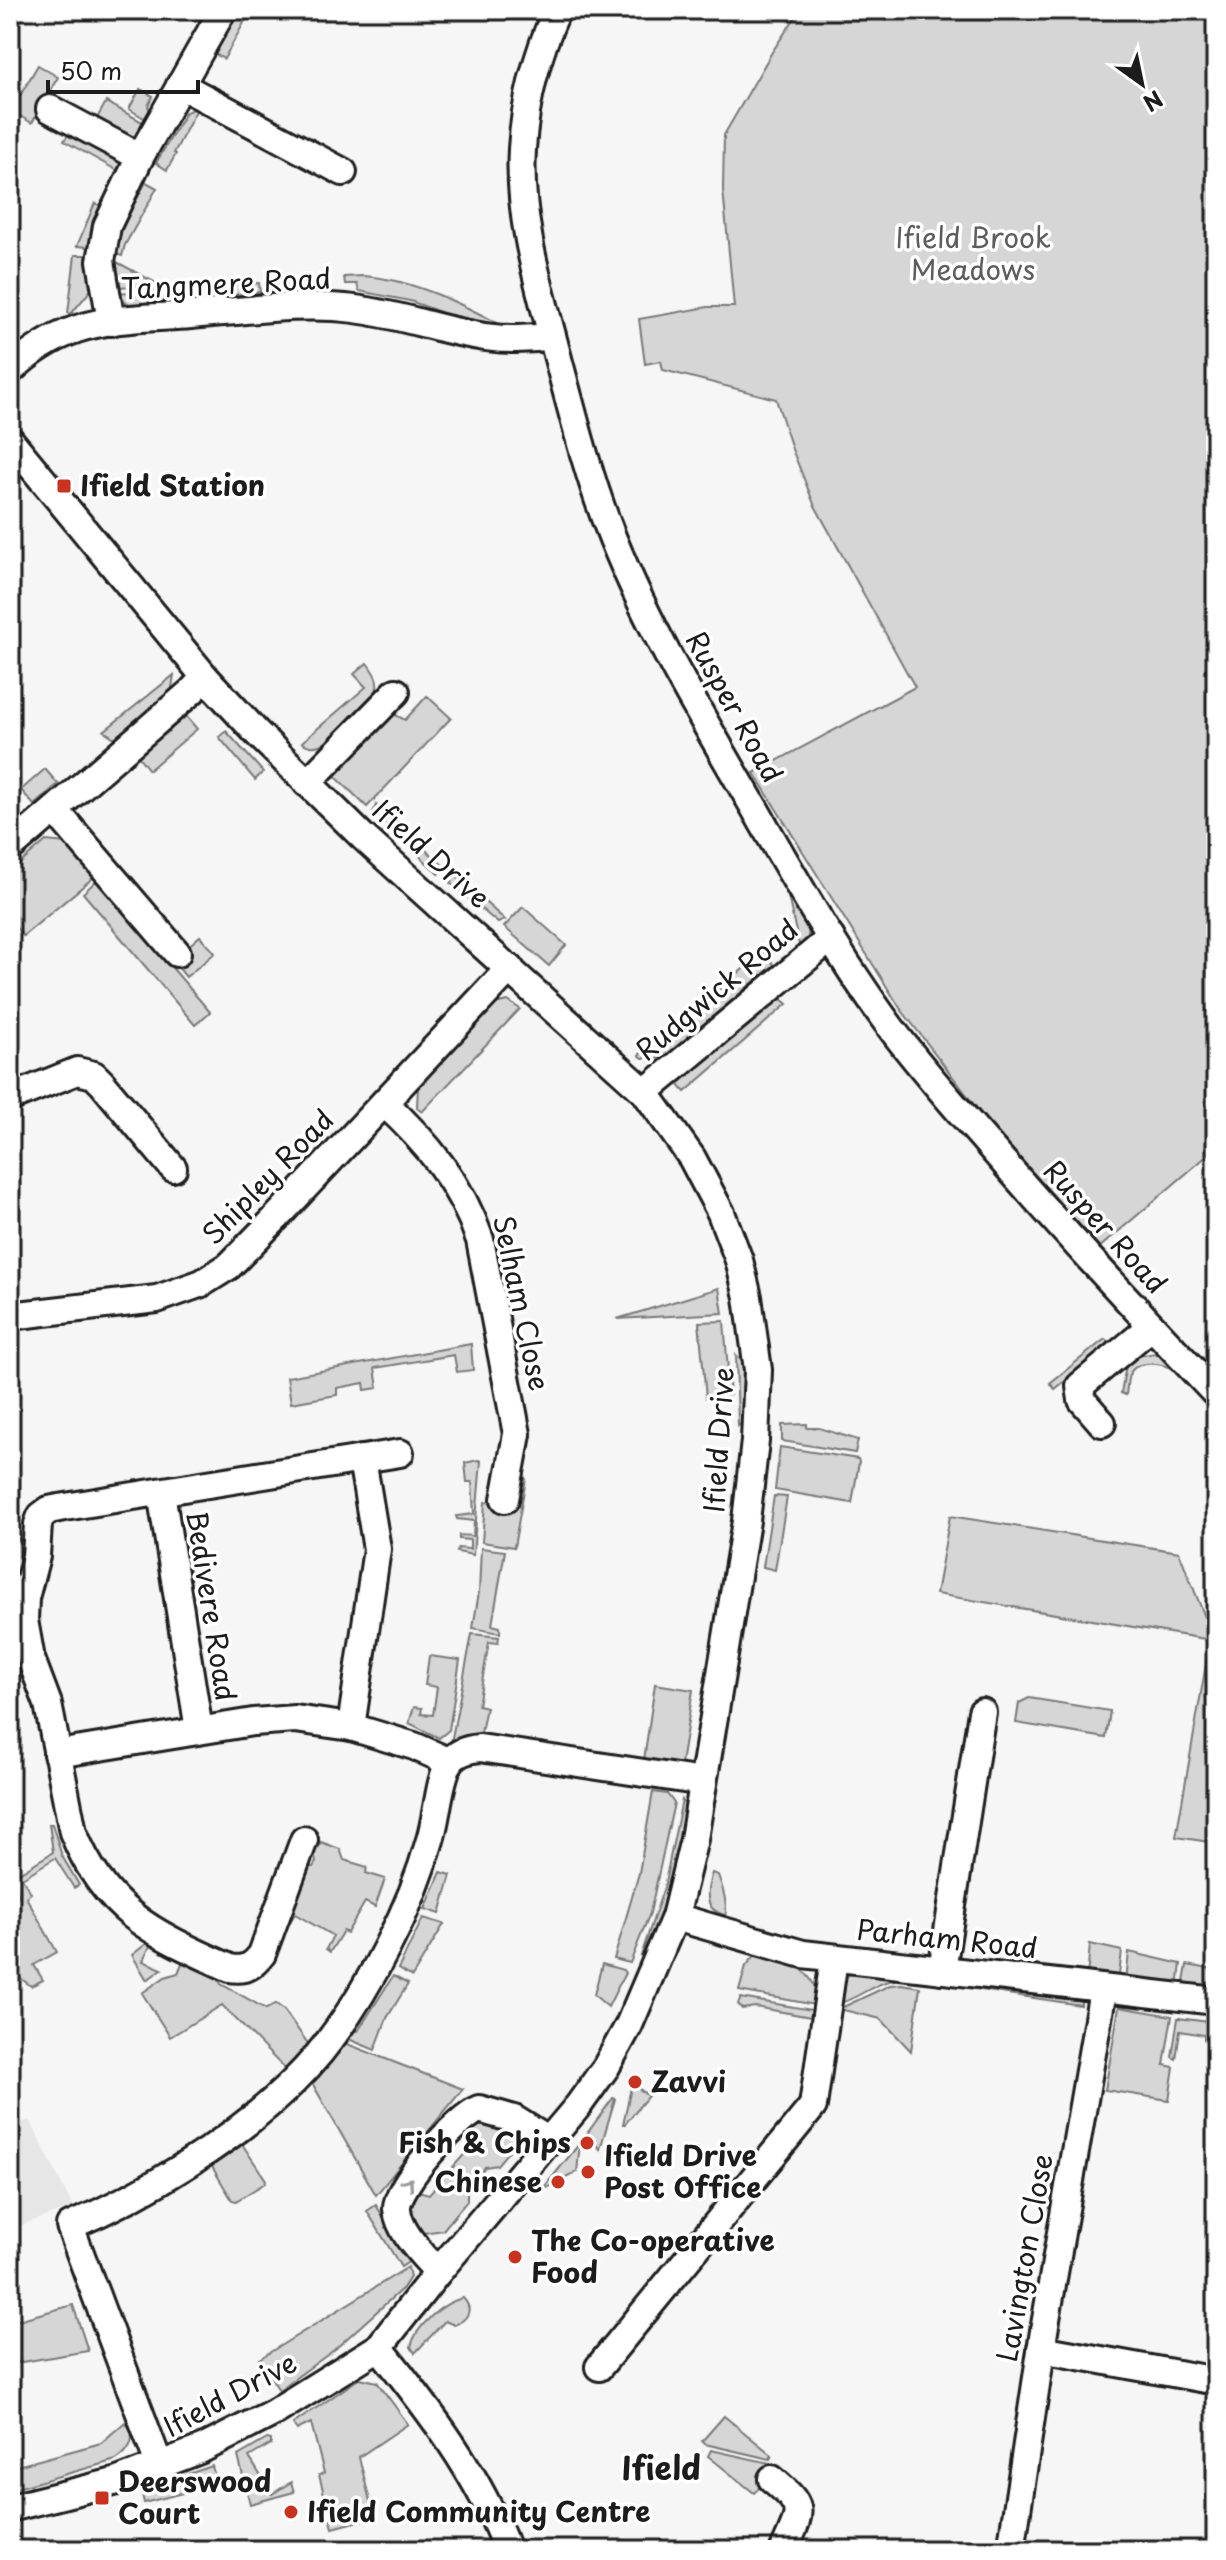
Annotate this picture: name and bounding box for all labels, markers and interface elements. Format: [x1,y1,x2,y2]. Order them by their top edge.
scale bar [48,44,198,94]
north arrow [1102,44,1182,124]
text: 50 m [60,52,122,88]
text: N [1137,83,1170,121]
park label: Ifield Brook Meadows [895,215,1051,290]
street label: Tangmere Road [120,256,332,309]
place label: Ifield Station [80,463,265,506]
marker: Ifield Station [55,477,73,495]
street label: Rusper Road [676,623,795,790]
street label: Ifield Drive [363,788,501,918]
street label: Rudgwick Road [625,908,807,1070]
street label: Shipley Road [191,1098,343,1253]
street label: Rusper Road [1034,1149,1178,1303]
street label: Selham Close [483,1211,562,1394]
street label: Ifield Drive [691,1366,744,1514]
street label: Bedivere Road [176,1508,249,1704]
street label: Parham Road [855,1907,1040,1968]
place label: Zavvi [651,2059,726,2102]
marker: Zavvi [626,2073,644,2091]
place label: Fish & Chips [398,2120,571,2163]
place label: Ifield Drive Post Office [604,2133,761,2208]
marker: Fish & Chips [578,2134,596,2152]
street label: Lavington Close [984,2150,1063,2365]
place label: Chinese [434,2159,542,2202]
marker: Ifield Drive Post Office [579,2163,597,2181]
marker: Chinese [549,2173,567,2191]
one-way arrow [399,2177,413,2191]
place label: The Co-operative Food [531,2218,775,2293]
marker: The Co-operative Food [506,2248,524,2266]
street label: Ifield Drive [155,2340,304,2447]
district label: Ifield [621,2443,701,2491]
place label: Deerswood Court [118,2459,271,2534]
marker: Deerswood Court [93,2489,111,2507]
place label: Ifield Community Centre [307,2489,651,2532]
marker: Ifield Community Centre [282,2503,300,2521]

